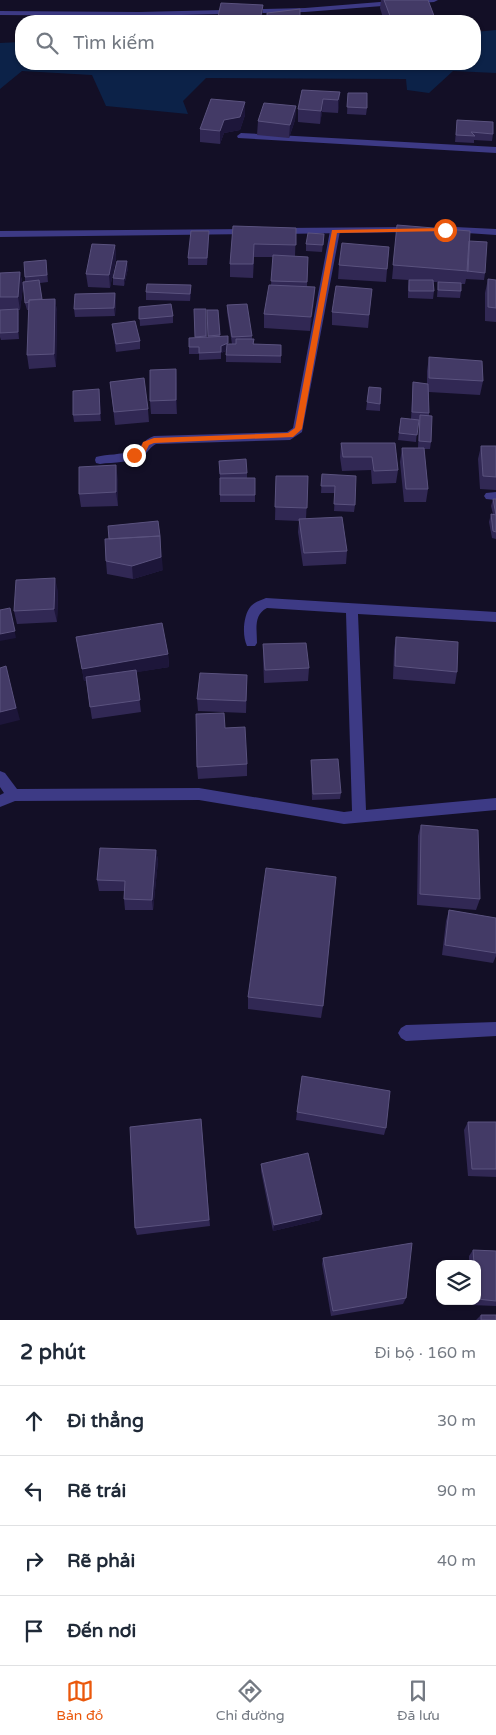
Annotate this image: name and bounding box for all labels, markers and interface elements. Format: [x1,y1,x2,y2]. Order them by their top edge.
search box [15,15,481,70]
icon: search [33,29,61,57]
text: Tìm kiếm [73,32,155,54]
route start [434,219,457,242]
route end [123,444,146,467]
map controls [436,1260,481,1305]
button: layers [436,1260,481,1305]
text: 2 phút [20,1340,85,1365]
text: Đi bộ · 160 m [375,1343,476,1363]
icon: ahead [20,1407,48,1435]
text: Đi thẳng [67,1410,144,1432]
text: 30 m [437,1411,476,1431]
icon: left [20,1477,48,1505]
text: Rẽ trái [67,1480,126,1502]
text: 90 m [437,1481,476,1501]
icon: right [20,1547,48,1575]
text: Rẽ phải [67,1550,135,1572]
text: 40 m [437,1551,476,1571]
icon: arrive [20,1617,48,1645]
text: Đến nơi [67,1620,136,1642]
tab: Bản đồ [56,1677,103,1724]
tab: Chỉ đường [216,1677,285,1724]
tab: Đã lưu [397,1677,440,1724]

